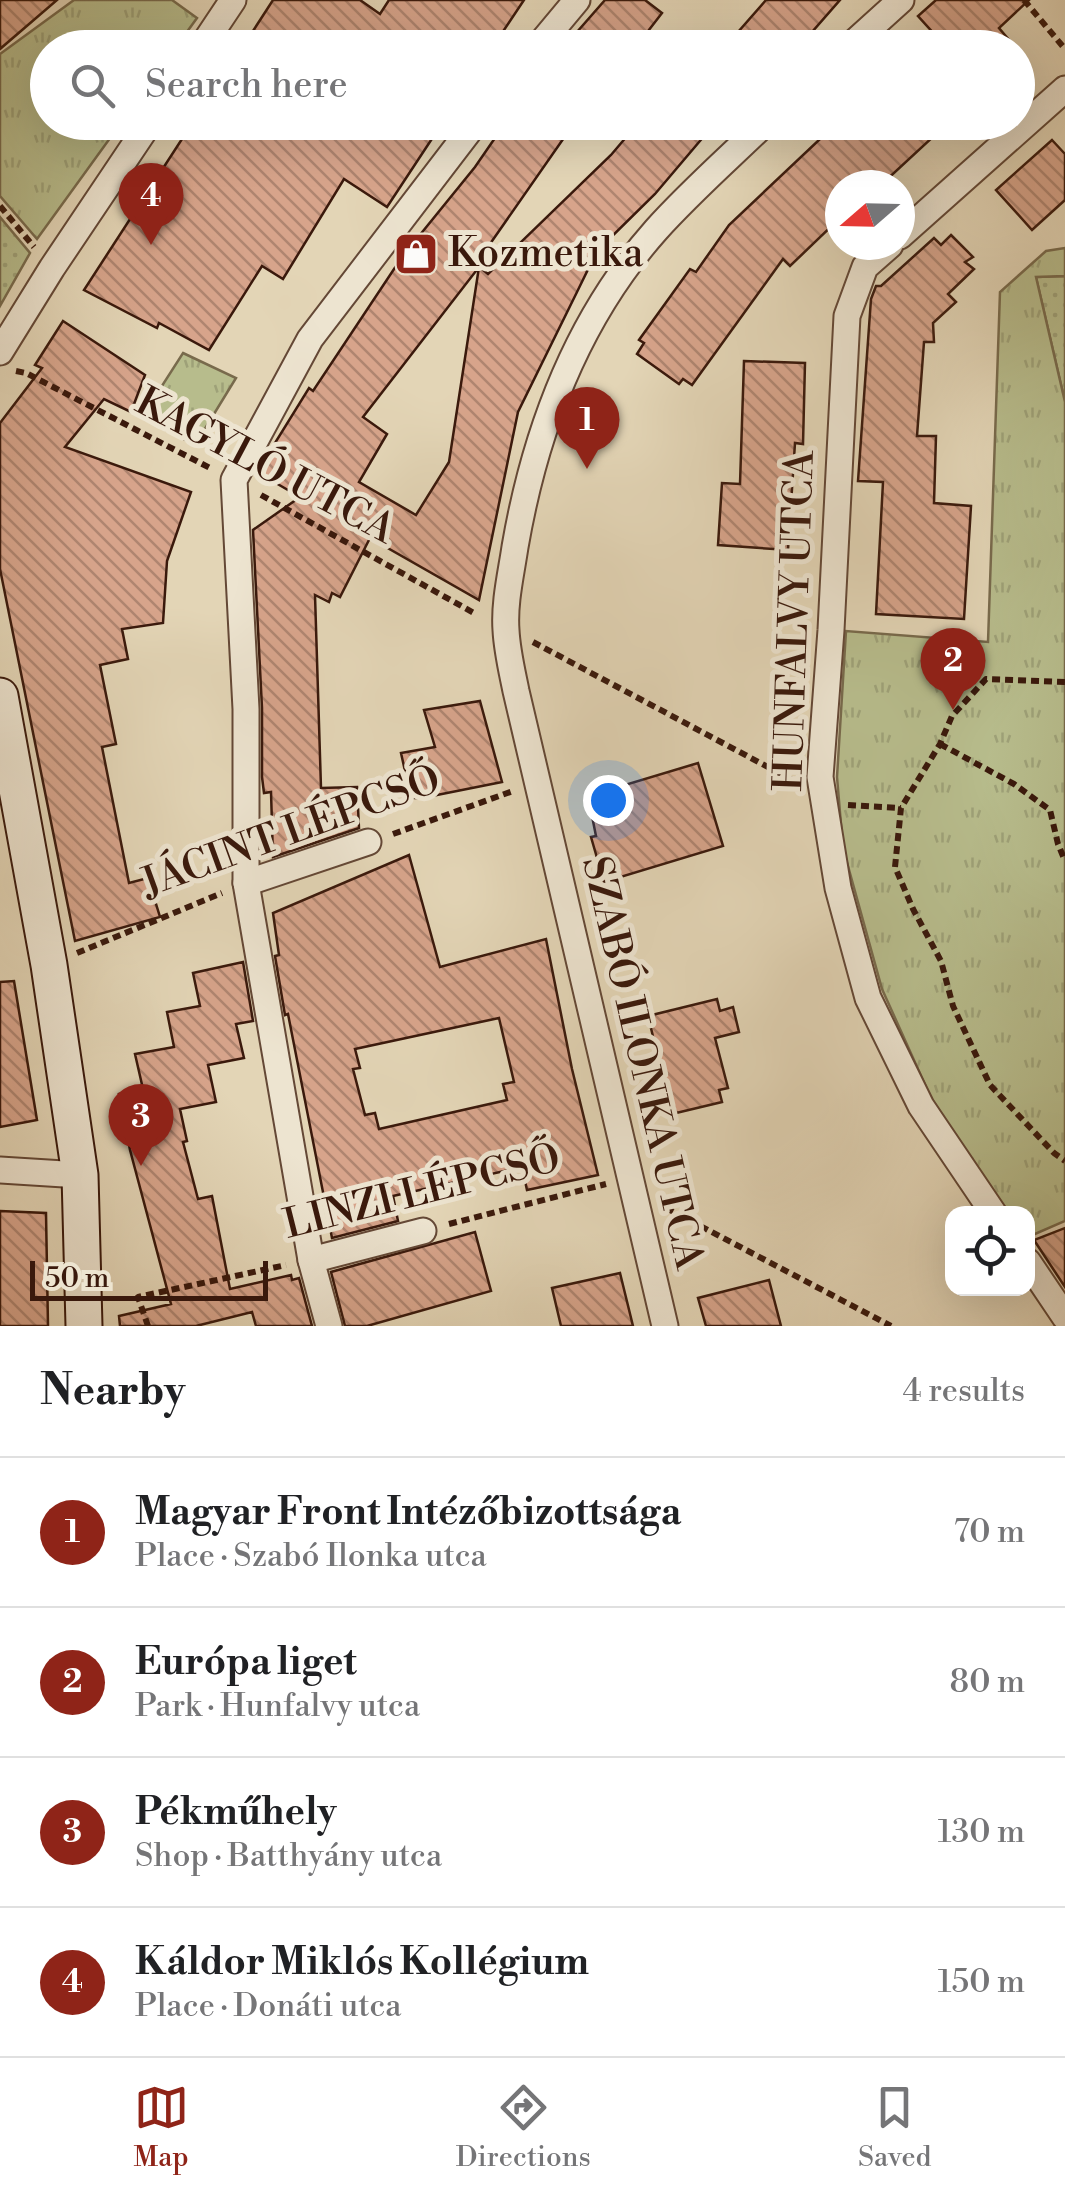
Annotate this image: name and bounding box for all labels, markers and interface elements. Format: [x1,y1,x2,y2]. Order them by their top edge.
search box [30,30,1035,140]
icon: search [65,58,120,113]
text: Search here [145,62,348,109]
pin: 4 [118,162,184,245]
north arrow [825,170,915,260]
place label: Kozmetika [448,229,644,279]
shop icon: Kozmetika [393,231,439,277]
street label: KAGYLÓ UTCA [127,374,406,556]
pin: 1 [554,386,620,469]
street label: HUNFALVY UTCA [764,448,826,792]
pin: 2 [920,628,986,710]
street label: JÁCINT LÉPCSŐ [132,752,447,910]
your location [583,775,634,826]
street label: SZABÓ ILONKA UTCA [570,851,717,1276]
pin: 3 [108,1084,174,1166]
street label: LINZI LÉPCSŐ [278,1131,565,1251]
map controls [945,1206,1035,1296]
button: locate [945,1206,1035,1296]
scale bar [30,1256,268,1300]
text: 50 m [45,1261,109,1296]
text: Nearby [40,1365,185,1418]
text: 4 results [903,1371,1025,1411]
text: Magyar Front Intézőbizottsága [135,1489,681,1536]
text: 1 [65,1512,80,1552]
text: 70 m [954,1512,1025,1552]
text: Place · Szabó Ilonka utca [135,1536,487,1576]
text: Európa liget [135,1639,357,1686]
text: 2 [62,1662,83,1702]
text: 80 m [950,1662,1025,1702]
text: Park · Hunfalvy utca [135,1686,420,1726]
text: Pékműhely [135,1789,337,1836]
text: 3 [63,1812,82,1852]
text: 130 m [938,1812,1025,1852]
text: Shop · Batthyány utca [135,1836,442,1876]
text: Káldor Miklós Kollégium [135,1939,589,1986]
text: 4 [62,1962,83,2002]
text: 150 m [938,1962,1025,2002]
text: Place · Donáti utca [135,1986,402,2026]
tab: Map [134,2080,189,2175]
tab: Directions [456,2080,591,2175]
tab: Saved [858,2080,931,2175]

